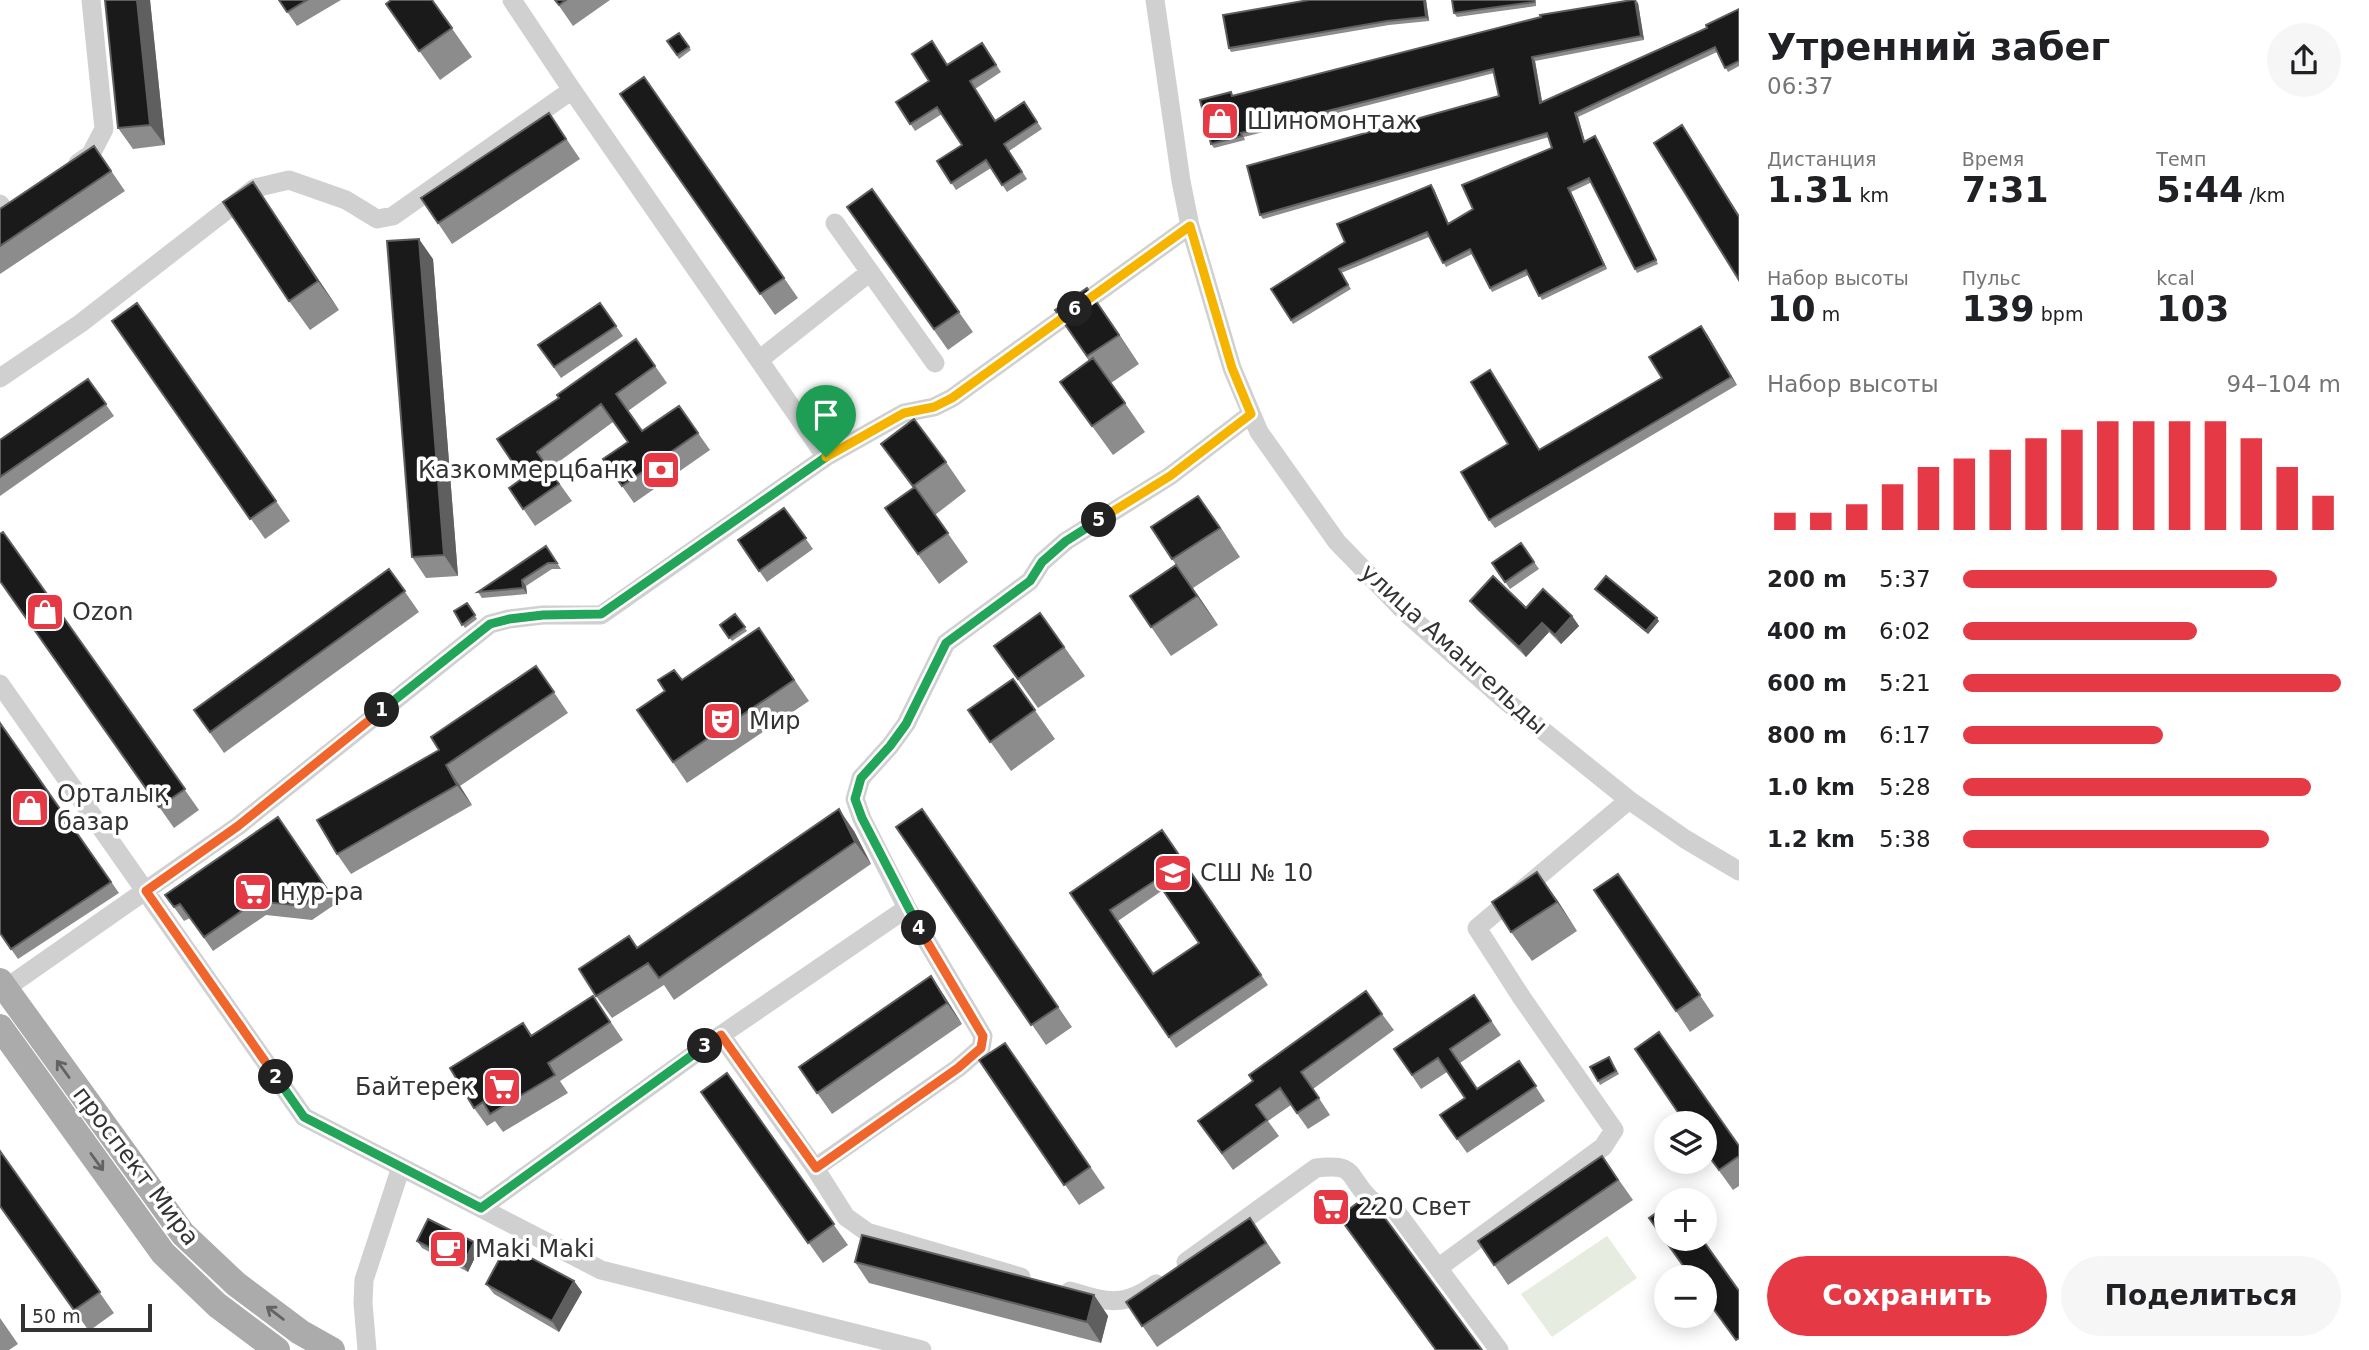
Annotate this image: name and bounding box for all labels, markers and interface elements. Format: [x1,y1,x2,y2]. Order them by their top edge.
button: share [2267,23,2341,97]
text: Утренний забег [1767,25,2110,69]
text: 06:37 [1767,73,1833,99]
shop icon: Шиномонтаж [1199,100,1241,142]
place label: Шиномонтаж [1247,107,1417,135]
text: Дистанция [1767,148,1876,170]
text: Время [1962,148,2024,170]
text: Темп [2156,148,2206,170]
text: 1.31 [1767,170,1853,210]
text: 7:31 [1962,170,2049,210]
text: 5:44 [2156,170,2243,210]
text: km [1853,184,1889,206]
text: /km [2243,184,2285,206]
text: Набор высоты [1767,267,1909,289]
text: Пульс [1962,267,2021,289]
text: kcal [2156,267,2195,289]
text: 10 [1767,289,1816,329]
text: 139 [1962,289,2035,329]
text: 103 [2156,289,2229,329]
pin: 6 [1058,292,1092,326]
text: 6 [1068,297,1081,319]
text: m [1816,303,1840,325]
text: bpm [2035,303,2083,325]
text: Набор высоты [1767,371,1939,397]
text: 94–104 m [2227,371,2341,397]
pin [796,385,856,457]
icon: arrive [807,396,845,434]
bank icon: Казкоммерцбанк [640,449,682,491]
place label: Казкоммерцбанк [418,456,634,484]
pin: 5 [1082,503,1116,538]
text: 5 [1092,508,1105,530]
street label: улица Амангельды [1355,558,1553,740]
text: 200 m [1767,566,1847,592]
text: 5:37 [1879,566,1931,592]
shop icon: Ozon [24,591,66,633]
place label: Ozon [72,598,133,626]
text: 400 m [1767,618,1847,644]
text: 6:02 [1879,618,1931,644]
text: 600 m [1767,670,1847,696]
text: 5:21 [1879,670,1931,696]
pin: 1 [364,692,400,728]
text: 1 [375,698,388,720]
theatre icon: Мир [701,700,743,742]
place label: Мир [749,707,801,735]
text: 800 m [1767,722,1847,748]
text: 6:17 [1879,722,1931,748]
text: 1.0 km [1767,774,1855,800]
text: 5:28 [1879,774,1931,800]
place label: Орталық базар [57,780,169,836]
shop icon: Орталық базар [9,787,51,829]
text: 1.2 km [1767,826,1855,852]
text: 5:38 [1879,826,1931,852]
school or university icon: СШ № 10 [1152,852,1194,894]
place label: СШ № 10 [1200,859,1313,887]
supermarket icon: нур-ра [232,871,274,913]
place label: нур-ра [280,878,364,906]
pin: 4 [902,911,936,946]
text: 4 [912,916,925,938]
pin: 3 [688,1028,722,1064]
text: 3 [698,1034,711,1056]
one-way arrow [56,1060,70,1079]
pin: 2 [258,1060,294,1094]
text: 2 [269,1065,282,1087]
supermarket icon: Байтерек [481,1066,523,1108]
place label: Байтерек [355,1073,475,1101]
street label: проспект Мира [67,1081,205,1251]
map controls [1654,1111,1717,1328]
button: layers [1654,1111,1717,1174]
one-way arrow [90,1152,104,1171]
supermarket icon: 220 Свет [1310,1186,1352,1228]
button: + [1654,1188,1717,1251]
place label: 220 Свет [1358,1193,1471,1221]
cafe icon: Maki Maki [427,1228,469,1270]
place label: Maki Maki [475,1235,595,1263]
button: Сохранить [1767,1256,2047,1336]
button: Поделиться [2061,1256,2341,1336]
button: − [1654,1265,1717,1328]
scale bar [21,1301,152,1333]
text: 50 m [32,1305,81,1327]
one-way arrow [266,1306,285,1320]

